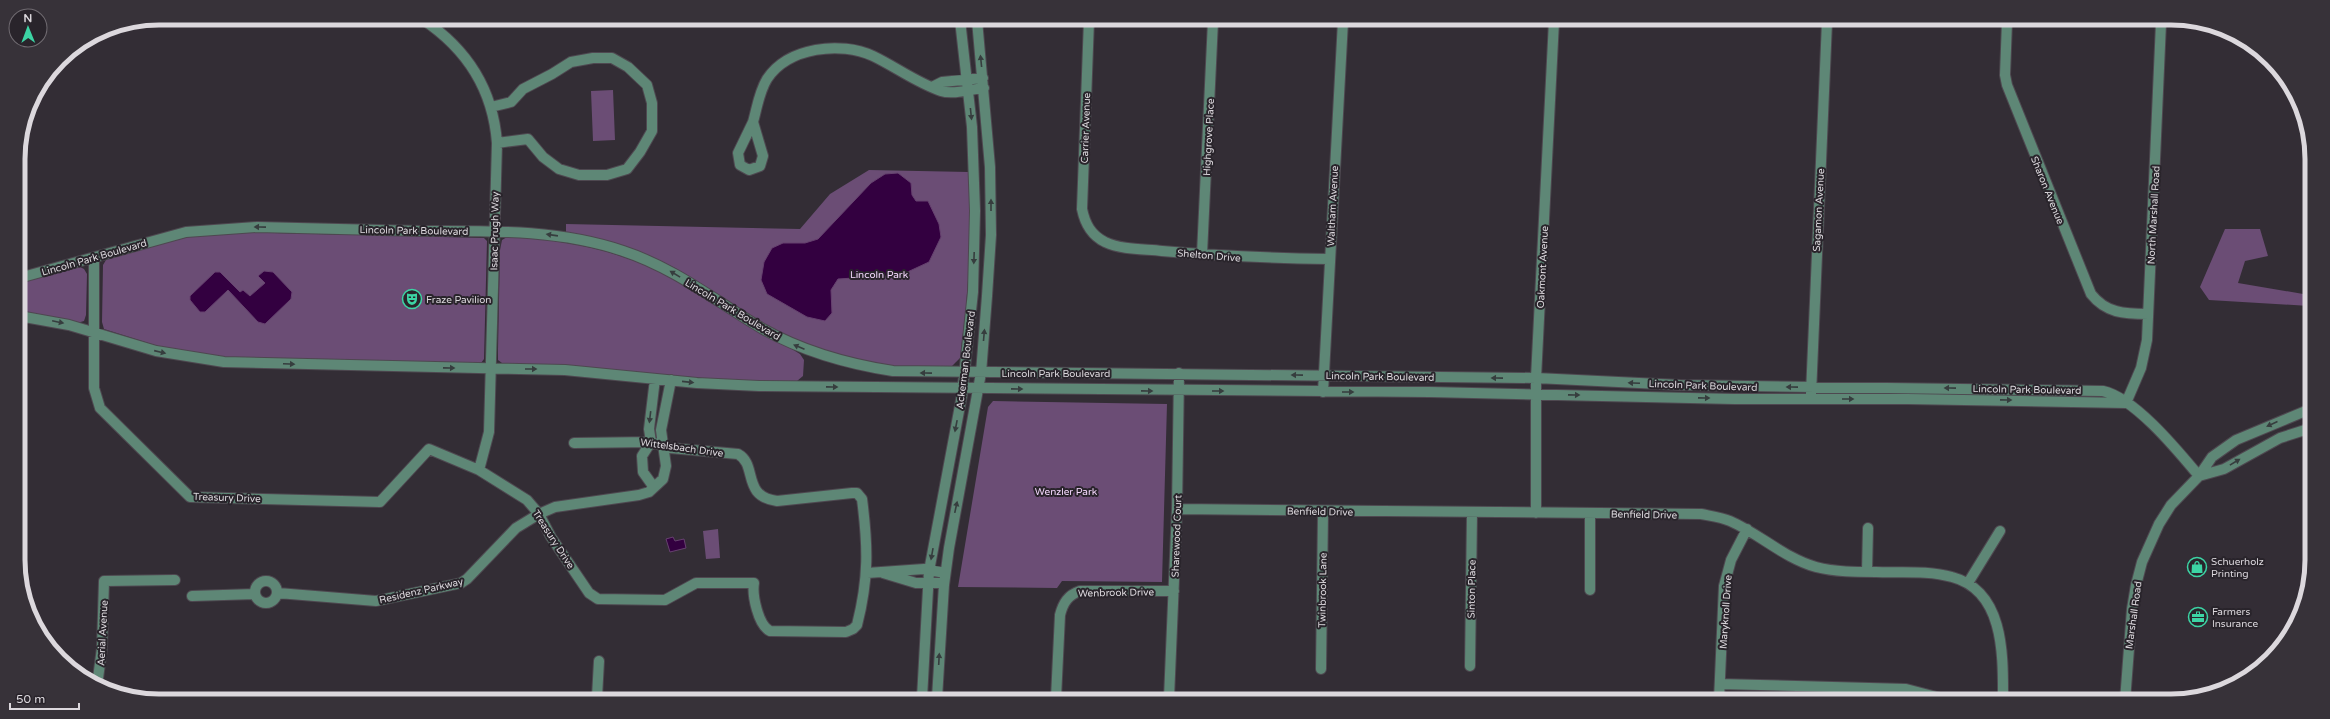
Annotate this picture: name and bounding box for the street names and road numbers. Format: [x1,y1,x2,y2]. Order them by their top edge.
street label: Carrier Avenue [1079,92,1093,164]
street label: Highgrove Place [1201,98,1217,176]
street label: Sharon Avenue [2028,155,2066,226]
street label: Waltham Avenue [1325,165,1341,247]
street label: North Marshall Road [2145,165,2163,265]
street label: Sagamon Avenue [1811,168,1827,252]
street label: Isaac Prugh Way [488,191,502,271]
street label: Lincoln Park Boulevard [359,224,469,238]
street label: Oakmont Avenue [1535,225,1551,309]
street label: Lincoln Park Boulevard [40,237,148,279]
street label: Shelton Drive [1177,247,1241,265]
street label: Lincoln Park Boulevard [683,277,782,343]
street label: Ackerman Boulevard [954,310,978,410]
street label: Lincoln Park Boulevard [1002,368,1110,380]
street label: Lincoln Park Boulevard [1325,370,1435,384]
street label: Lincoln Park Boulevard [1648,378,1758,394]
street label: Lincoln Park Boulevard [1972,383,2082,397]
street label: Wittelsbach Drive [640,436,724,460]
street label: Treasury Drive [193,491,261,505]
street label: Sharewood Court [1170,494,1184,578]
street label: Benfield Drive [1287,505,1354,519]
street label: Treasury Drive [530,508,577,572]
street label: Benfield Drive [1611,508,1678,522]
street label: Twinbrook Lane [1316,552,1330,628]
street label: Sinton Place [1465,559,1479,619]
street label: Maryknoll Drive [1717,574,1735,650]
street label: Residenz Parkway [378,575,465,606]
street label: Marshall Road [2123,580,2145,650]
street label: Wenbrook Drive [1078,586,1155,600]
street label: Aerial Avenue [95,600,111,666]

